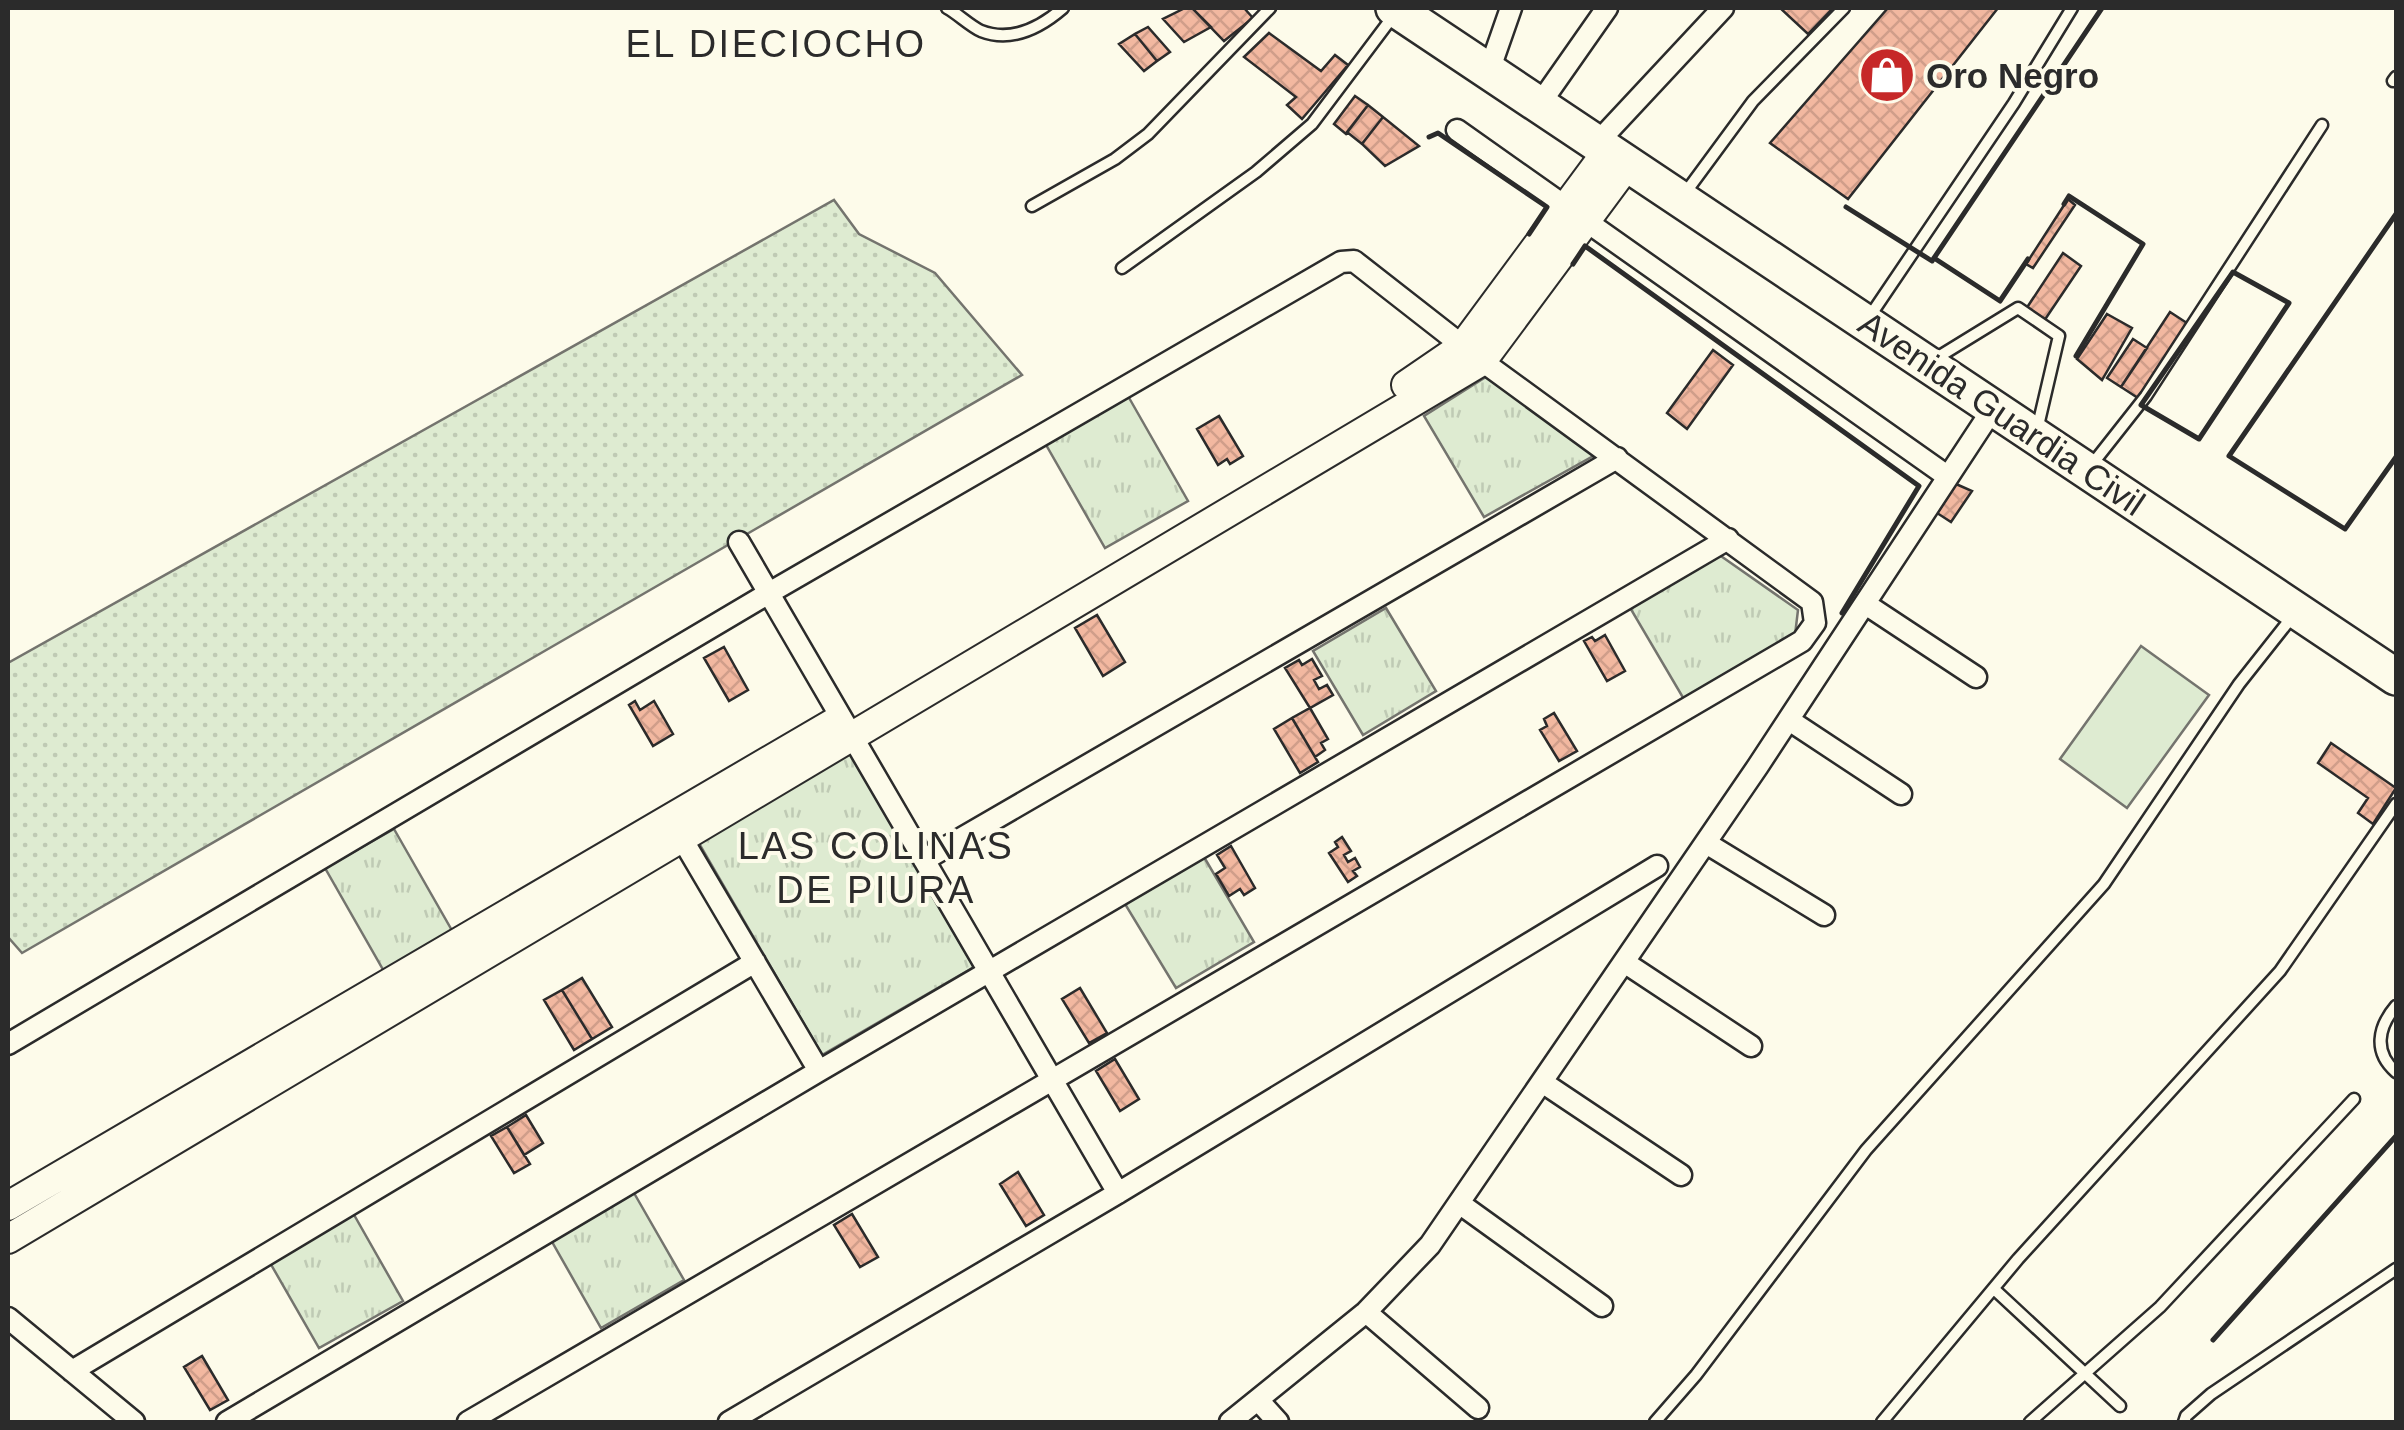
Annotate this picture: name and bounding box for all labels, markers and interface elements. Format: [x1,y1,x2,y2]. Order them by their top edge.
district label: EL DIECIOCHO [626,23,926,65]
shop icon: Oro Negro [1857,45,1917,105]
place label: Oro Negro [1926,56,2099,95]
street label: Avenida Guardia Civil [1852,303,2152,523]
district label: LAS COLINAS DE PIURA [738,825,1014,911]

